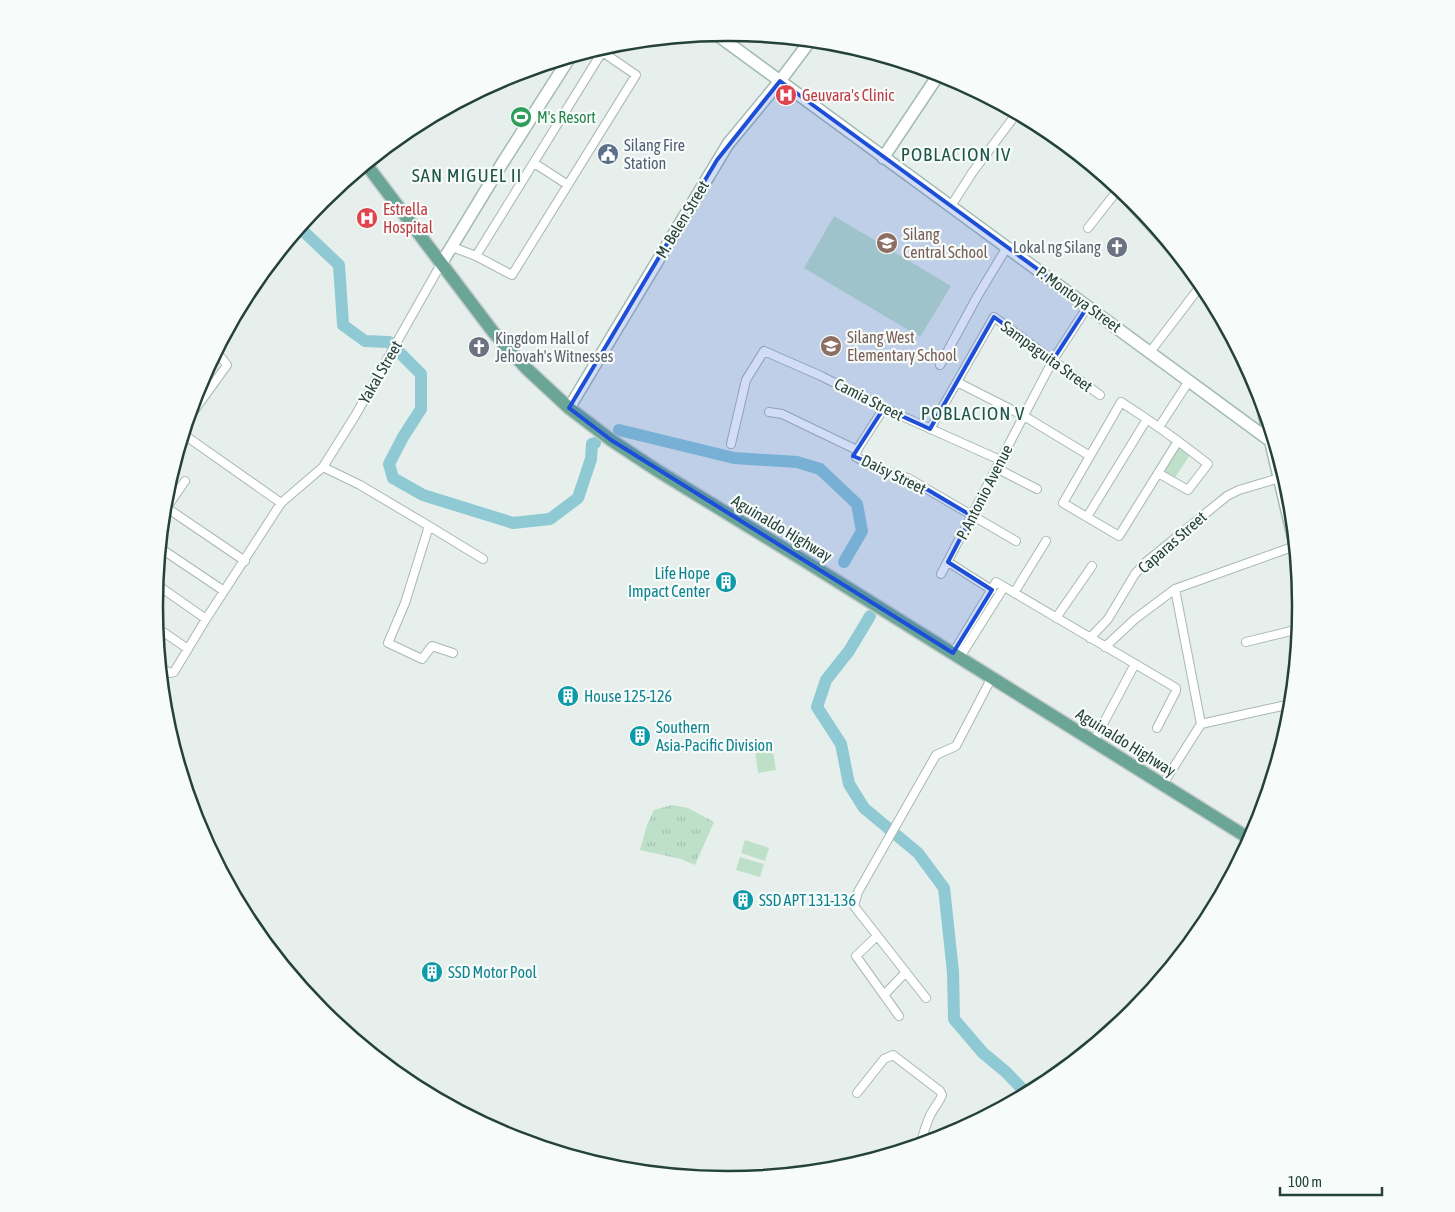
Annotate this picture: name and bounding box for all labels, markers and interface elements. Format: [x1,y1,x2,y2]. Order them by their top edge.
hospital icon: Geuvara's Clinic [774,83,798,107]
place label: Geuvara's Clinic [802,86,894,104]
sports icon: M's Resort [509,105,533,129]
place label: M's Resort [537,108,596,126]
place label: Silang Fire Station [624,136,685,172]
public building icon: Silang Fire Station [596,142,620,166]
district label: POBLACION IV [901,143,1011,165]
district label: SAN MIGUEL II [412,164,522,186]
street label: M. Belen Street [652,177,712,261]
place label: Estrella Hospital [383,200,434,237]
hospital icon: Estrella Hospital [355,206,379,230]
place label: Silang Central School [903,225,989,261]
school or university icon: Silang Central School [875,231,899,255]
church icon: Lokal ng Silang [1105,235,1129,259]
place label: Lokal ng Silang [1013,238,1101,257]
street label: P. Montoya Street [1033,262,1125,337]
street label: Sampaguita Street [997,317,1096,396]
place label: Silang West Elementary School [847,328,958,365]
place label: Kingdom Hall of Jehovah's Witnesses [495,329,614,365]
school or university icon: Silang West Elementary School [819,334,843,358]
church icon: Kingdom Hall of Jehovah's Witnesses [467,335,491,359]
street label: Yakal Street [355,337,405,407]
street label: Camia Street [832,374,907,424]
district label: POBLACION V [921,402,1025,424]
street label: P. Antonio Avenue [952,442,1016,542]
street label: Daisy Street [858,451,930,498]
street label: Aguinaldo Highway [728,491,836,566]
street label: Caparas Street [1134,507,1211,577]
place label: Life Hope Impact Center [628,564,710,601]
building icon: Life Hope Impact Center [714,570,738,594]
building icon: House 125-126 [556,684,580,708]
place label: House 125-126 [584,687,672,705]
street label: Aguinaldo Highway [1072,704,1179,781]
place label: Southern Asia-Pacific Division [656,718,773,754]
building icon: Southern Asia-Pacific Division [628,724,652,748]
building icon: SSD APT 131-136 [731,888,755,912]
place label: SSD APT 131-136 [759,891,856,909]
building icon: SSD Motor Pool [420,960,444,984]
place label: SSD Motor Pool [448,963,537,981]
scale bar [1280,1164,1382,1196]
text: 100 m [1288,1173,1322,1190]

